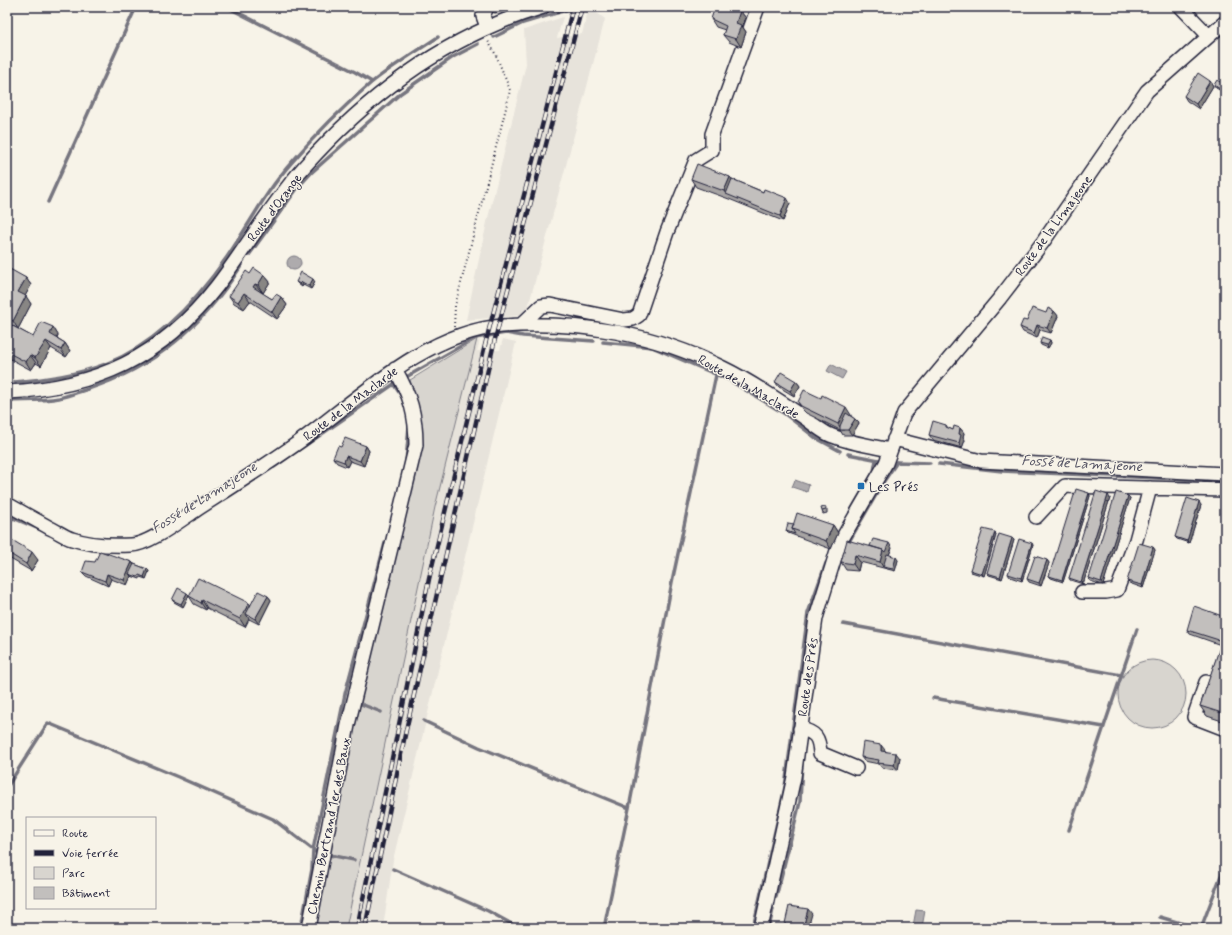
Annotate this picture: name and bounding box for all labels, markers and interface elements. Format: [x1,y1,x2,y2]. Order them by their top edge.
street label: Route d'Orange [244,170,307,246]
street label: Route de la Limajeone [1012,172,1097,280]
street label: Route de la Maclarde [695,351,802,423]
street label: Route de la Maclarde [300,363,402,445]
water label: Fossé de Lamajeone [1021,452,1143,476]
water label: Fossé de Lamajeone [148,458,261,538]
place label: Les Prés [869,479,918,496]
marker: Les Prés [856,481,866,491]
street label: Route des Prés [795,637,822,718]
street label: Chemin Bertrand 1er des Baux [304,736,355,916]
legend [26,817,156,909]
text: Route [62,826,88,842]
text: Voie ferrée [62,846,119,862]
text: Parc [62,866,85,882]
text: Bâtiment [62,886,111,902]

